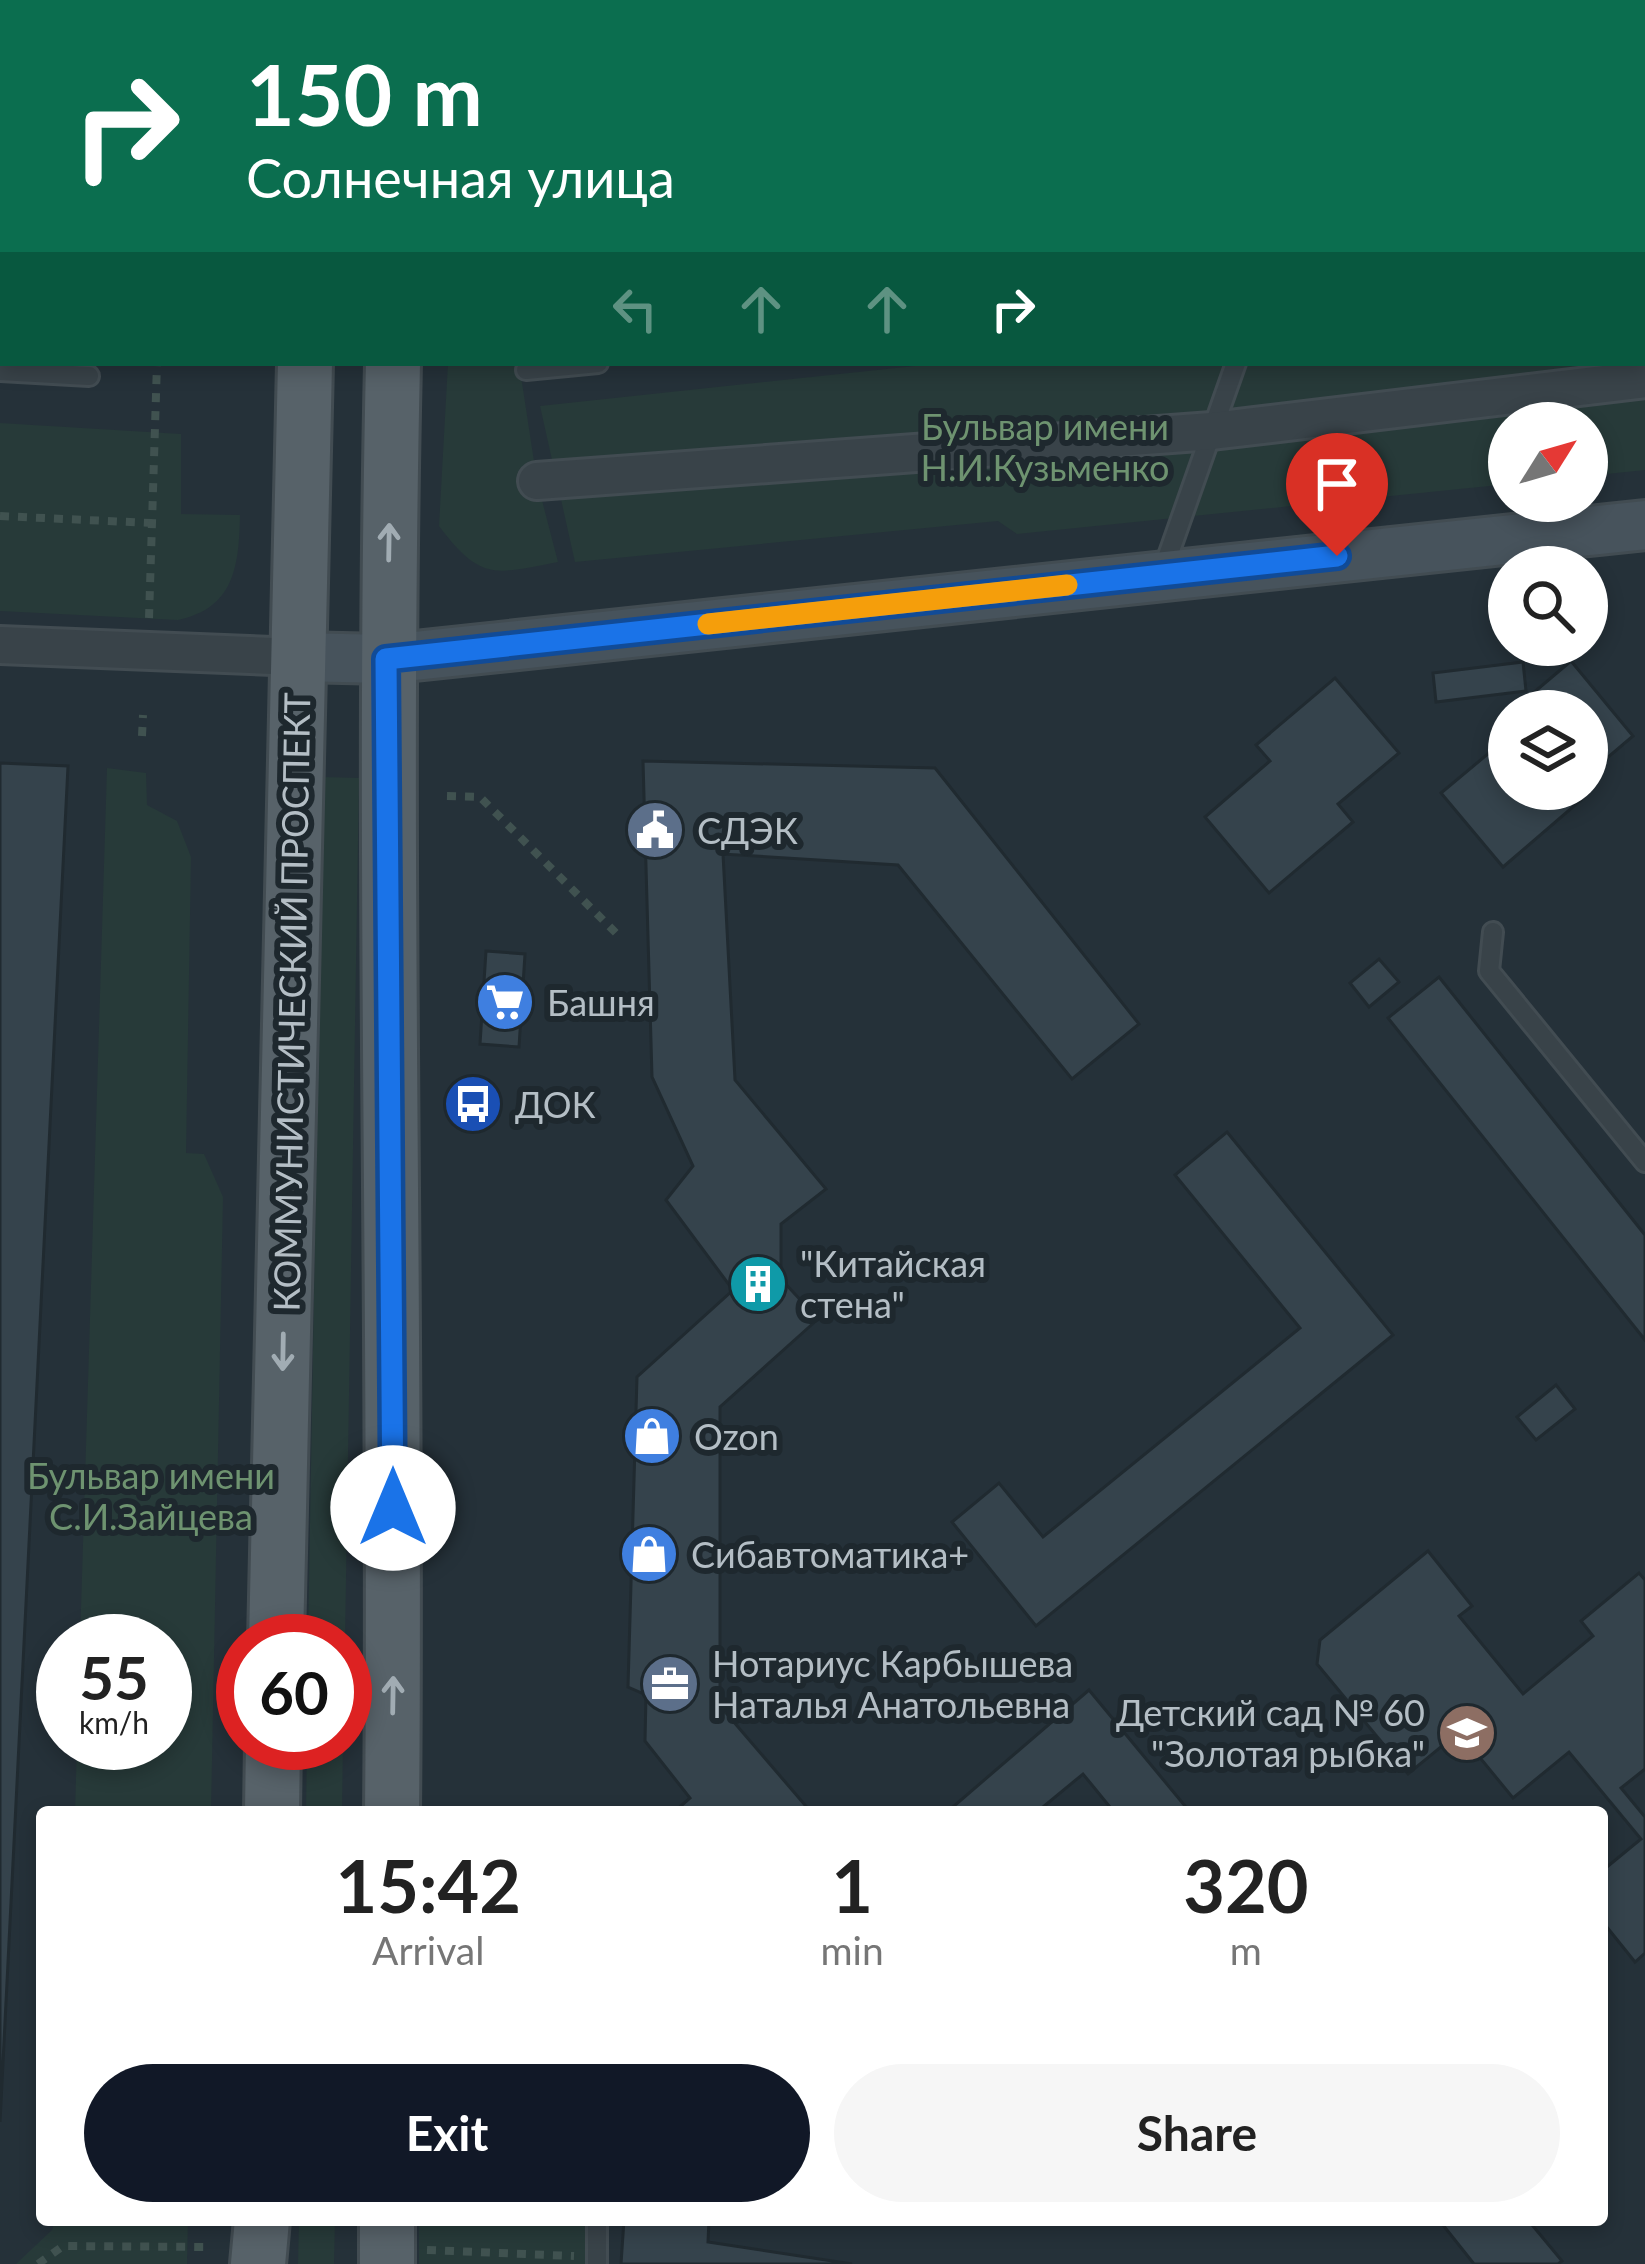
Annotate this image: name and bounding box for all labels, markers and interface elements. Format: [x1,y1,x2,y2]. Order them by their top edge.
text: 150 m [246,43,483,144]
icon: right [48,48,204,204]
text: Солнечная улица [246,145,675,210]
icon: left [602,276,668,342]
icon: ahead [728,276,794,342]
icon: ahead [854,276,920,342]
icon: right [980,276,1046,342]
north arrow [1488,402,1608,522]
map controls [1488,402,1608,810]
park label: Бульвар имени Н.И.Кузьменко [920,404,1170,489]
pin [1286,433,1388,556]
icon: arrive [1304,451,1370,517]
one-way arrow [377,524,400,563]
button: search [1488,546,1608,666]
button: layers [1488,690,1608,810]
street label: КОММУНИСТИЧЕСКИЙ ПРОСПЕКТ [264,692,318,1312]
public building icon: СДЭК [624,799,686,861]
place label: СДЭК [697,808,798,852]
supermarket icon: Башня [474,971,536,1033]
place label: Башня [547,980,655,1024]
bus stop icon: ДОК [442,1073,504,1135]
place label: ДОК [515,1082,596,1126]
place label: "Китайская стена" [800,1241,986,1326]
building icon: "Китайская стена" [727,1253,789,1315]
one-way arrow [271,1332,294,1371]
shop icon: Ozon [621,1405,683,1467]
place label: Ozon [694,1414,779,1458]
position arrow [330,1445,456,1571]
park label: Бульвар имени С.И.Зайцева [27,1453,275,1538]
shop icon: Сибавтоматика+ [618,1523,680,1585]
place label: Сибавтоматика+ [691,1532,969,1576]
speed limit sign: 60 [216,1614,372,1770]
text: 55 [79,1641,149,1713]
place label: Нотариус Карбышева Наталья Анатольевна [712,1641,1073,1726]
office icon: Нотариус Карбышева Наталья Анатольевна [639,1653,701,1715]
one-way arrow [382,1676,404,1715]
place label: Детский сад № 60 "Золотая рыбка" [1116,1690,1425,1775]
school or university icon: Детский сад № 60 "Золотая рыбка" [1436,1702,1498,1764]
text: km/h [79,1704,149,1740]
text: 15:42 [335,1842,521,1928]
text: 1 [831,1842,873,1928]
text: 320 [1183,1842,1308,1928]
text: Arrival [372,1927,484,1973]
text: min [821,1927,884,1973]
text: m [1230,1927,1262,1973]
button: Exit [84,2064,810,2202]
button: Share [834,2064,1560,2202]

